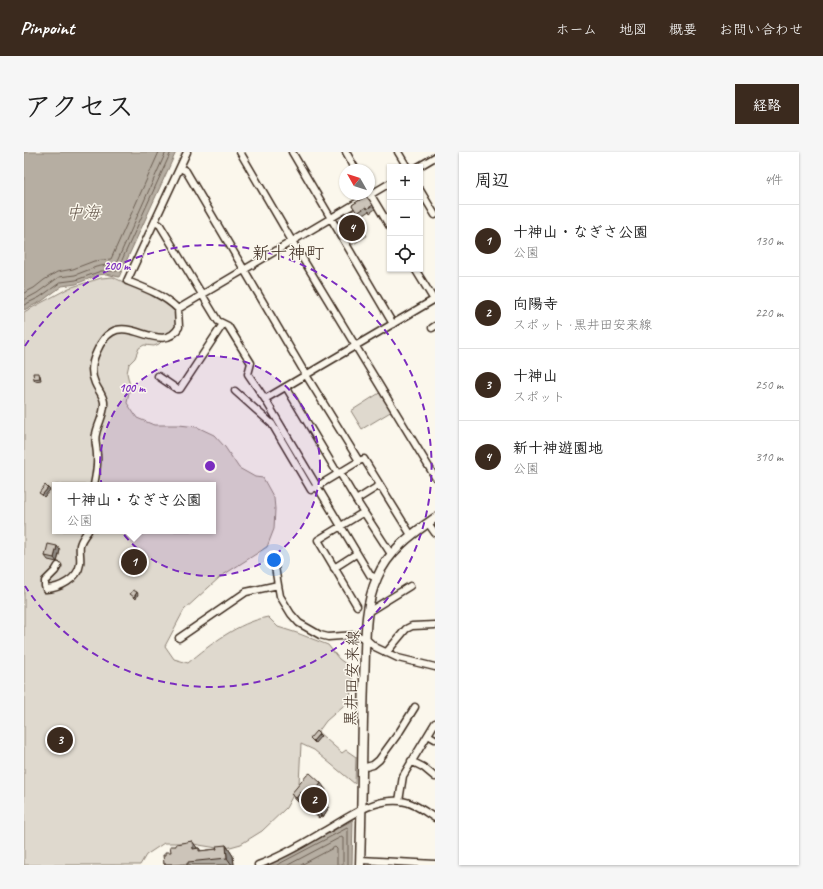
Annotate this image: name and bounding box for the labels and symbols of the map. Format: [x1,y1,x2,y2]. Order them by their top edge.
north arrow [339,164,375,200]
water label: 中海 [66,202,101,223]
pin: 4 [339,213,365,243]
district label: 新十神町 [252,242,324,264]
text: 200 m [104,258,131,274]
text: 100 m [119,380,146,396]
centre of rings [203,459,217,473]
pin: 1 [121,547,147,577]
your location [264,550,284,570]
street label: 黒井田安来線 [340,630,364,726]
pin: 3 [47,725,73,755]
pin: 2 [301,785,327,815]

